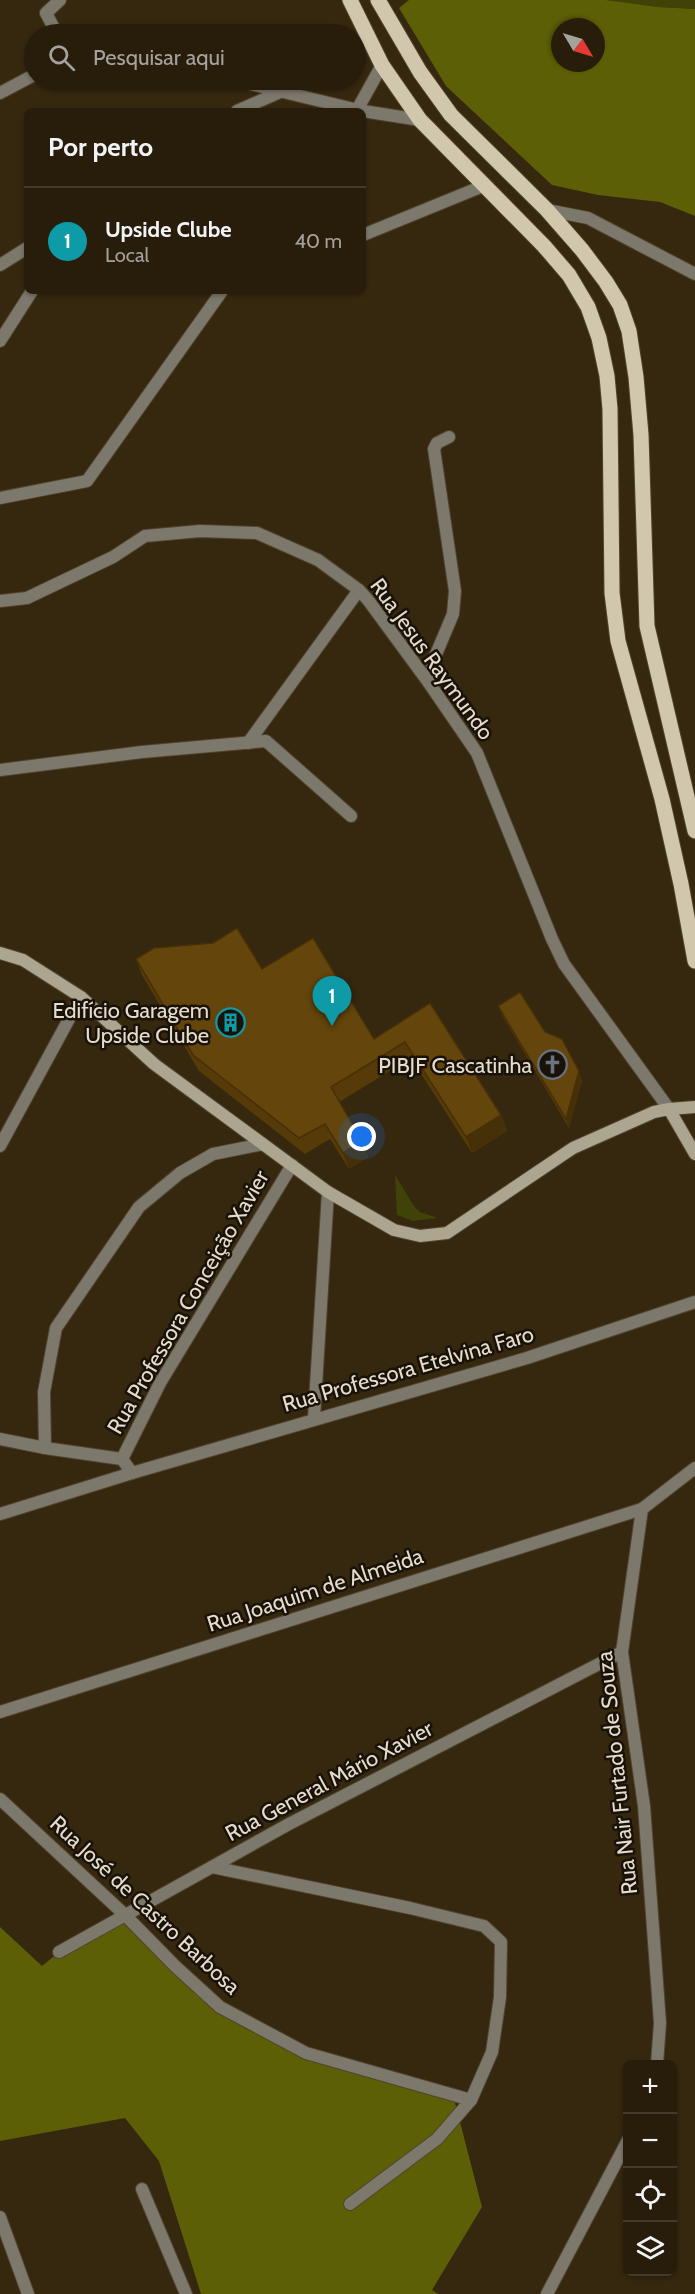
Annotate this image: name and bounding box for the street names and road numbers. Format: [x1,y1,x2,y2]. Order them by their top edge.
street label: Rua Jesus Raymundo [364,573,500,745]
street label: Rua Professora Conceição Xavier [101,1165,275,1439]
street label: Rua Professora Etelvina Faro [279,1320,537,1418]
street label: Rua Joaquim de Almeida [204,1542,427,1638]
street label: Rua Nair Furtado de Souza [591,1650,643,1896]
street label: Rua General Mário Xavier [221,1715,437,1847]
street label: Rua José de Castro Barbosa [44,1810,246,2000]

